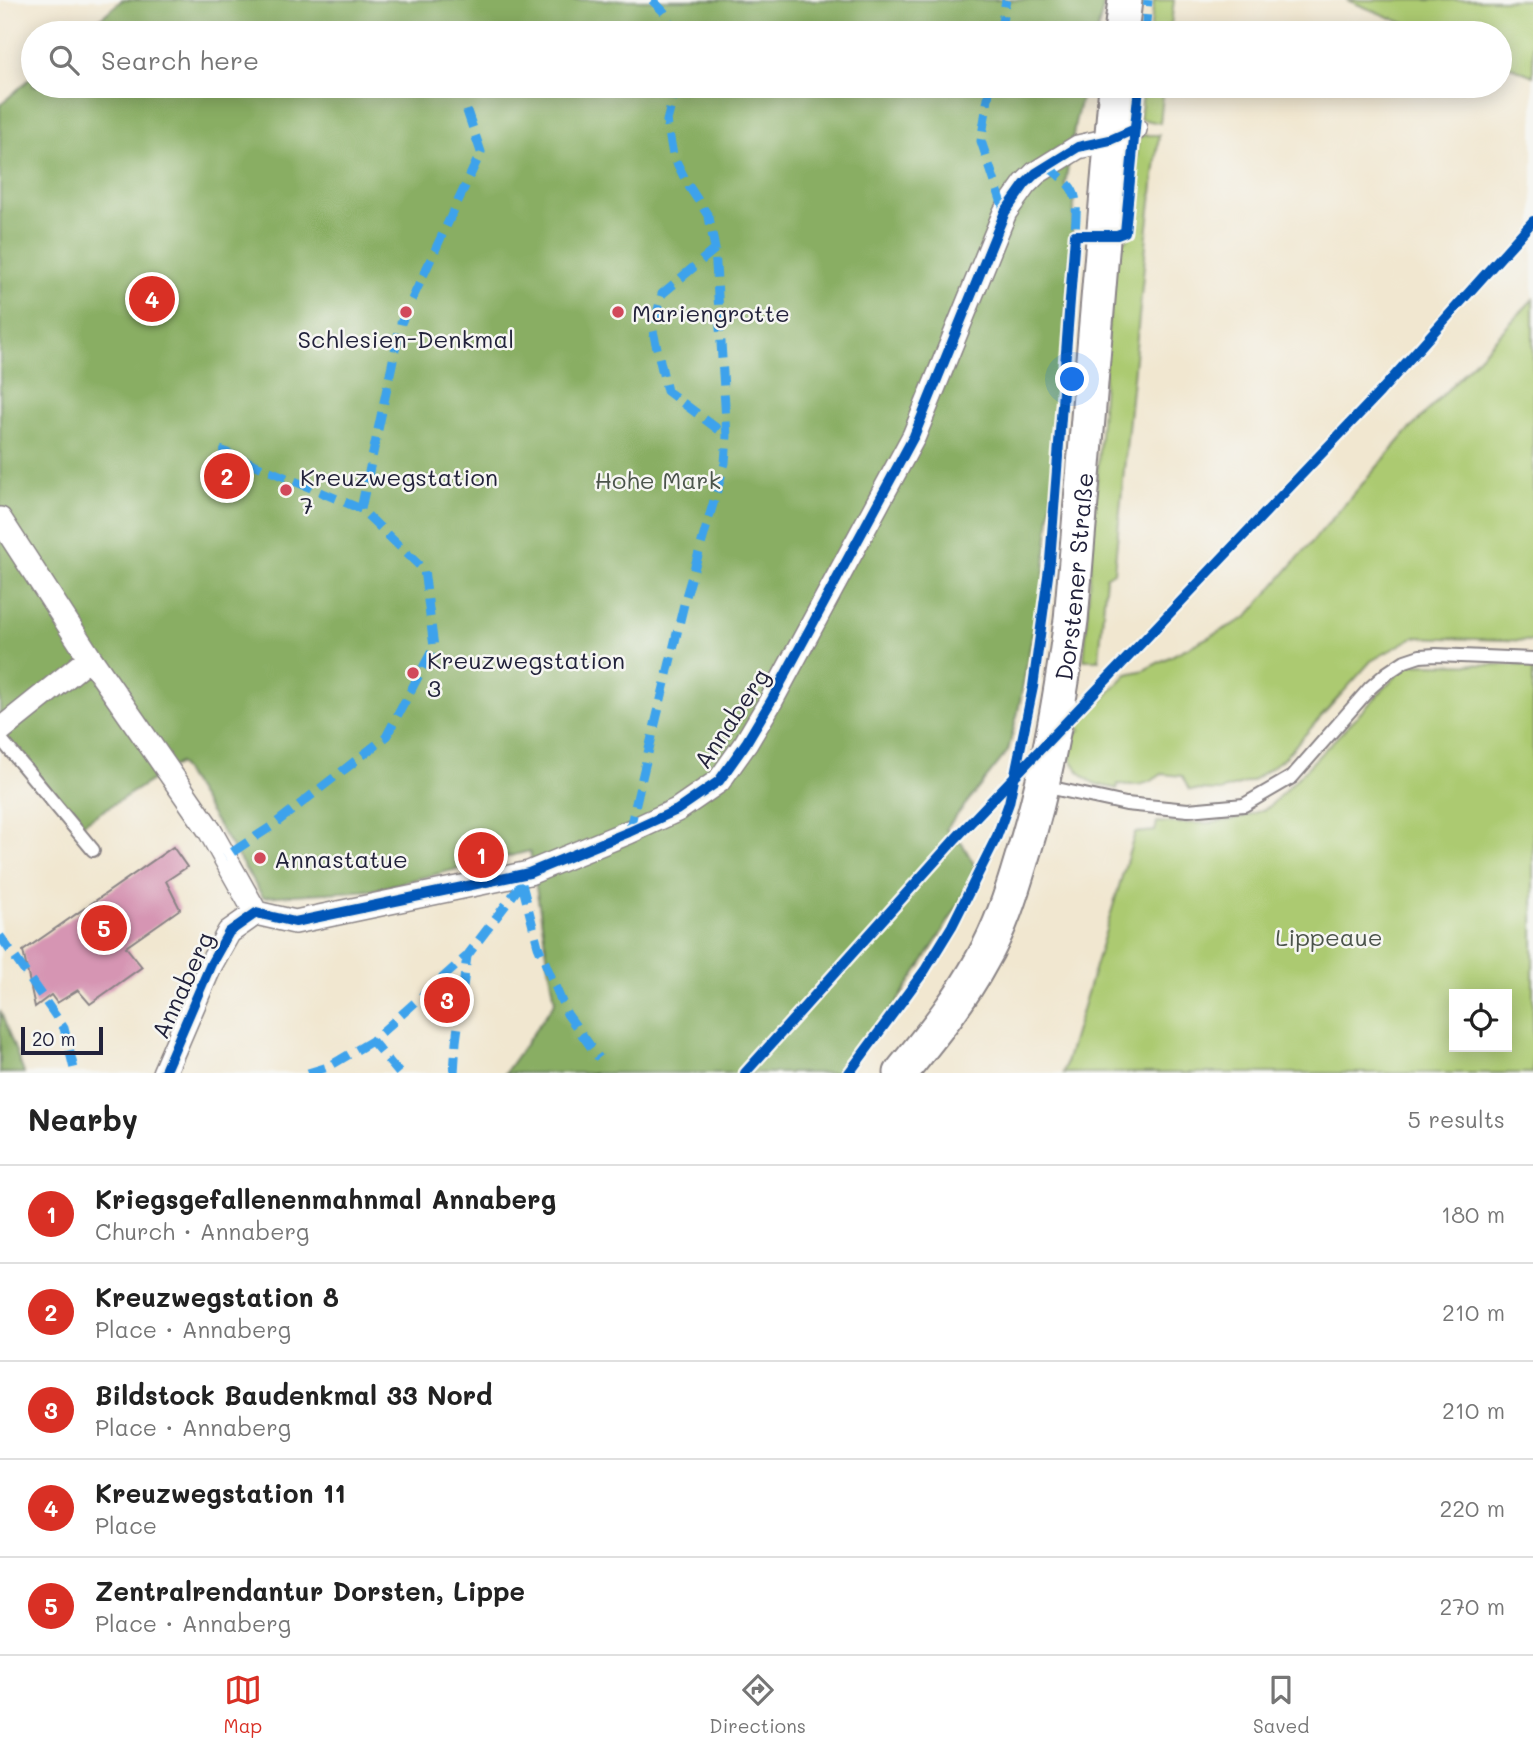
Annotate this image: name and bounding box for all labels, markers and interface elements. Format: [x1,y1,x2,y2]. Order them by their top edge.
search box [21,21,1512,98]
icon: search [45,41,83,79]
text: Search here [101,43,259,77]
pin: 4 [129,273,175,325]
place label: Mariengrotte [632,297,790,328]
marker: Schlesien-Denkmal [398,304,414,320]
marker: Mariengrotte [610,304,626,320]
place label: Schlesien-Denkmal [298,323,514,354]
your location [1055,362,1089,396]
pin: 2 [204,450,250,502]
place label: Kreuzwegstation 7 [300,461,498,520]
park label: Hohe Mark [595,464,721,495]
street label: Dorstener Straße [1047,471,1099,683]
marker: Kreuzwegstation 7 [278,482,294,498]
place label: Kreuzwegstation 3 [427,644,625,703]
street label: Annaberg [686,662,776,774]
marker: Kreuzwegstation 3 [405,665,421,681]
pin: 1 [458,829,504,881]
place label: Annastatue [274,843,408,874]
marker: Annastatue [252,850,268,866]
pin: 5 [81,902,127,954]
park label: Lippeaue [1275,921,1383,952]
street label: Annaberg [144,927,220,1043]
pin: 3 [424,974,470,1026]
map controls [1449,989,1512,1052]
button: locate [1449,989,1512,1052]
scale bar [21,1024,103,1056]
text: 20 m [32,1026,76,1051]
text: Nearby [28,1099,138,1139]
text: 5 results [1408,1104,1505,1134]
text: Kriegsgefallenenmahnmal Annaberg [95,1182,556,1216]
text: 1 [46,1199,56,1229]
text: 180 m [1441,1199,1505,1229]
text: Church · Annaberg [95,1216,309,1246]
text: Kreuzwegstation 8 [95,1280,339,1314]
text: 2 [45,1297,57,1327]
text: 210 m [1442,1297,1505,1327]
text: Place · Annaberg [95,1314,291,1344]
text: Bildstock Baudenkmal 33 Nord [95,1378,493,1412]
text: 3 [44,1395,58,1425]
text: 210 m [1442,1395,1505,1425]
text: Place · Annaberg [95,1412,291,1442]
text: Kreuzwegstation 11 [95,1476,346,1510]
text: 4 [44,1493,58,1523]
text: 220 m [1439,1493,1505,1523]
text: Place [95,1510,157,1540]
text: Zentralrendantur Dorsten, Lippe [95,1574,525,1608]
text: 5 [44,1591,58,1621]
text: 270 m [1440,1591,1505,1621]
text: Place · Annaberg [95,1608,291,1638]
tab: Map [224,1671,262,1738]
tab: Directions [709,1671,806,1738]
tab: Saved [1253,1671,1309,1738]

